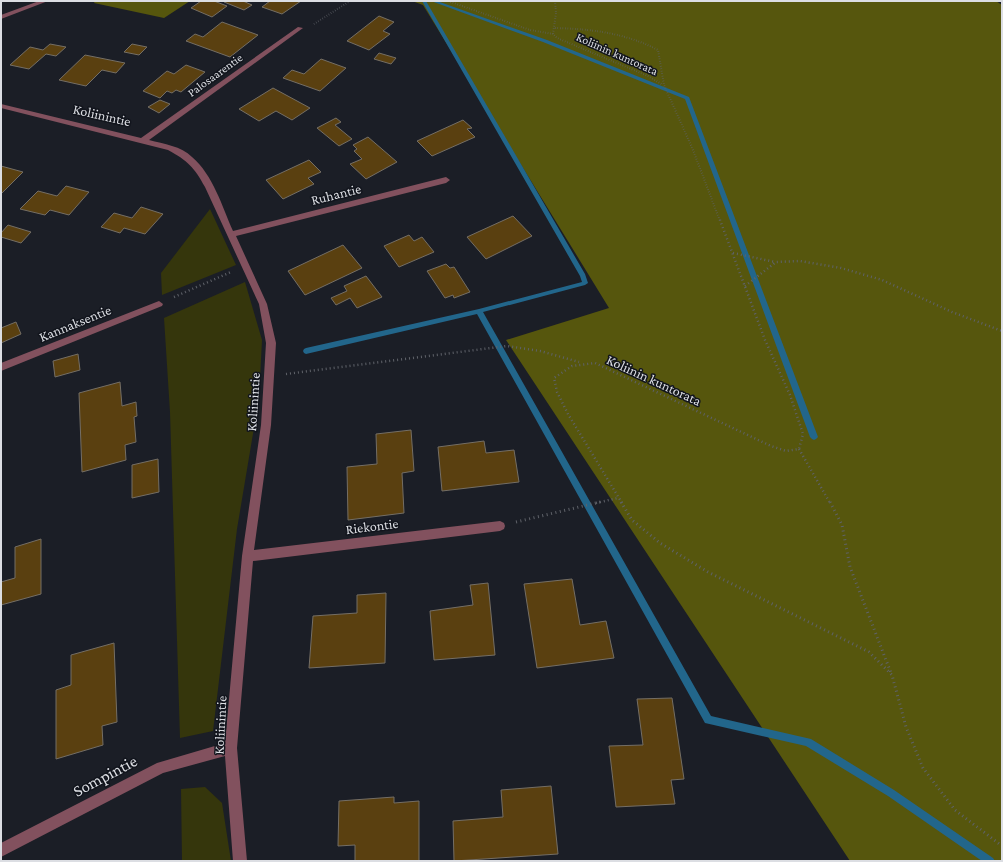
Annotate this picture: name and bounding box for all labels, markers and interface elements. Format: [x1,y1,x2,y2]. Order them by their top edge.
street label: Koliinin kuntorata [574,30,660,78]
street label: Palosaarentie [185,50,245,100]
street label: Koliinintie [71,101,133,129]
street label: Ruhantie [309,180,363,208]
street label: Kannaksentie [37,301,113,345]
street label: Koliinin kuntorata [604,351,704,409]
street label: Koliinintie [243,372,263,432]
street label: Riekontie [345,515,399,537]
street label: Koliinintie [210,695,230,755]
street label: Sompintie [70,751,140,801]

